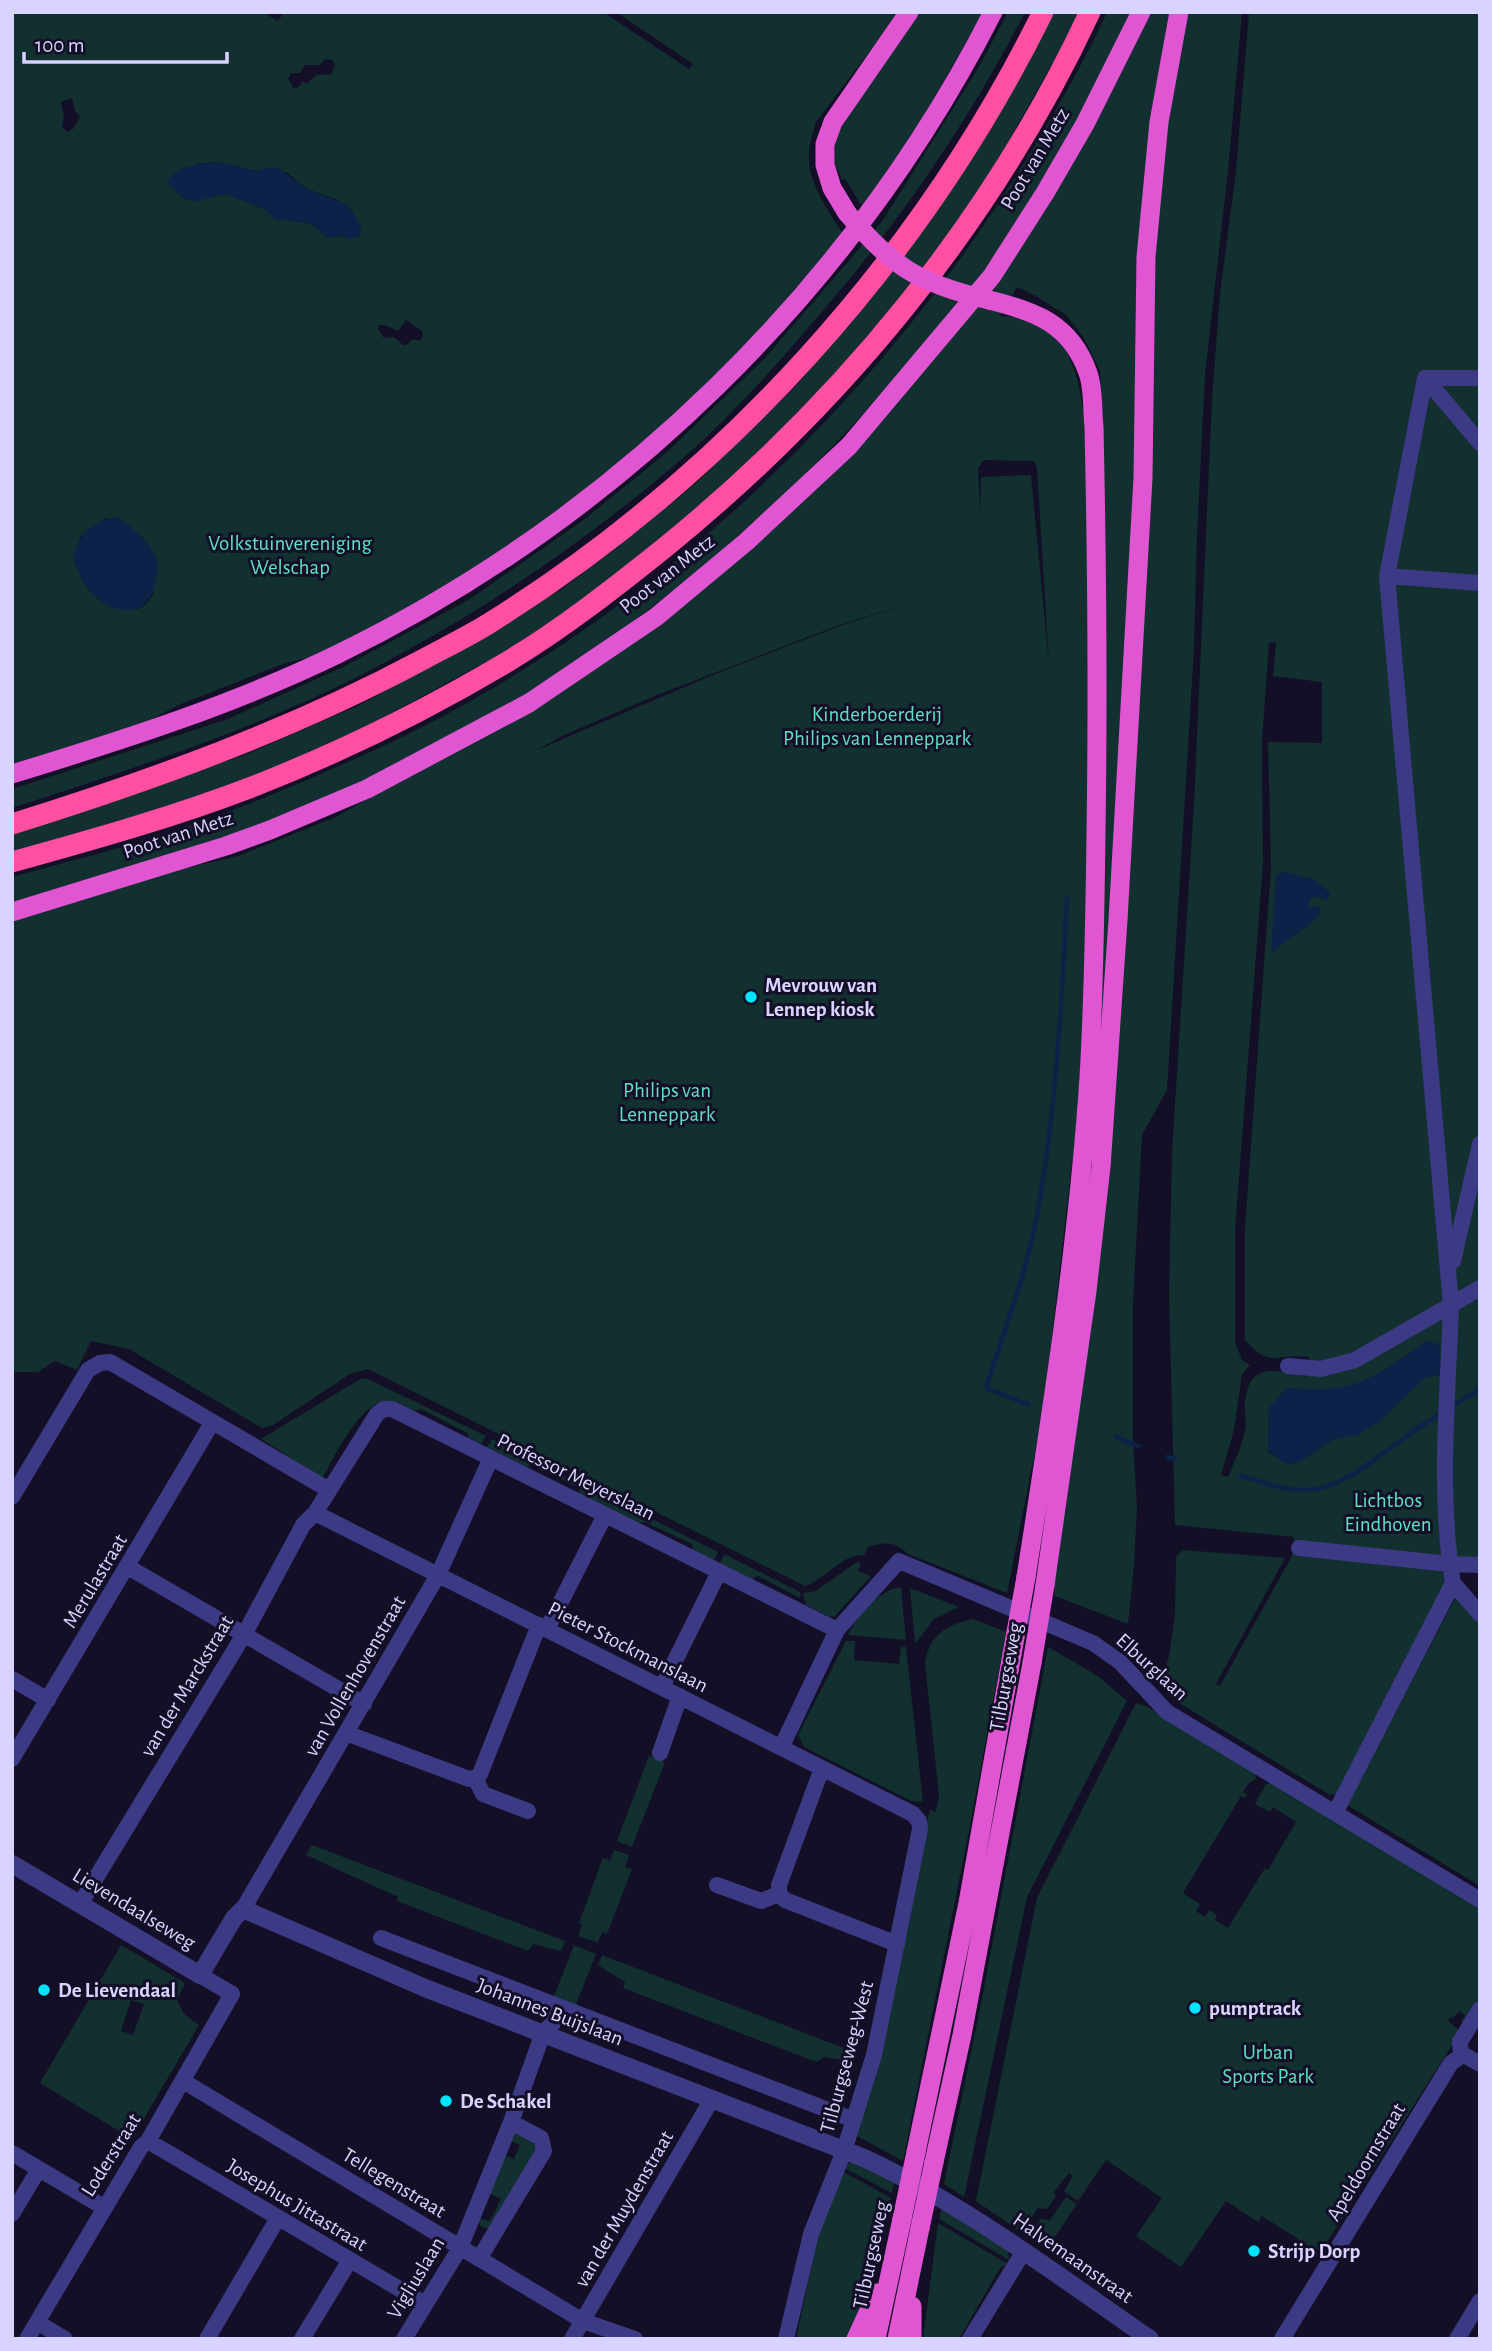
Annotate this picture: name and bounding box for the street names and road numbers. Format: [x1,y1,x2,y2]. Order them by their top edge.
street label: Poot van Metz [997,105,1073,213]
street label: Poot van Metz [615,531,719,617]
street label: Poot van Metz [120,807,236,863]
street label: Professor Meyerslaan [494,1430,658,1524]
street label: Merulastraat [59,1530,131,1632]
street label: van Vollenhovenstraat [300,1592,410,1760]
street label: Pieter Stockmanslaan [545,1598,711,1696]
street label: van der Marckstraat [137,1612,238,1760]
street label: Tilburgseweg [986,1620,1026,1733]
street label: Elburglaan [1112,1629,1192,1705]
street label: Lievendaalseweg [69,1864,200,1954]
street label: Johannes Buijslaan [474,1974,626,2050]
street label: Tilburgseweg-West [817,1978,877,2135]
street label: Apeldoornstraat [1323,2099,1409,2225]
street label: Loderstraat [77,2110,145,2200]
street label: van der Muydenstraat [571,2127,677,2291]
street label: Tellegenstraat [339,2144,450,2222]
street label: Josephus Jittastraat [223,2155,371,2255]
street label: Tilburgseweg [849,2198,893,2311]
street label: Halvemaanstraat [1009,2209,1137,2307]
street label: Vigliuslaan [384,2234,448,2322]

